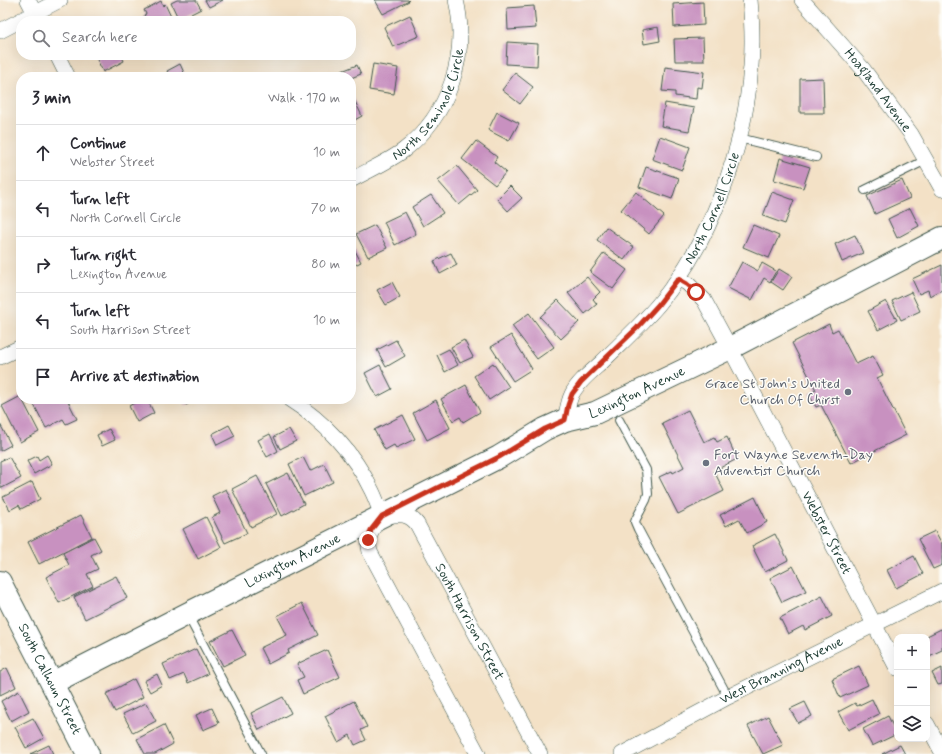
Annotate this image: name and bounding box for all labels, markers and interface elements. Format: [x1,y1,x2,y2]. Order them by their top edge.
search box [16,16,356,60]
icon: search [30,27,52,49]
text: Search here [62,28,138,48]
street label: Hoagland Avenue [840,45,916,136]
street label: North Seminole Circle [389,47,468,165]
text: 3 min [32,87,71,109]
text: Walk · 170 m [268,90,340,107]
text: Continue [70,134,126,154]
icon: ahead [32,142,54,164]
text: 10 m [313,144,340,161]
street label: North Cornell Circle [680,150,744,267]
text: Webster Street [70,154,155,171]
text: Turn left [70,190,130,210]
icon: left [32,198,54,220]
text: 70 m [311,200,340,217]
text: North Cornell Circle [70,210,181,227]
text: Turn right [70,246,137,266]
icon: right [32,254,54,276]
text: 80 m [311,256,340,273]
text: Lexington Avenue [70,266,167,283]
route start [687,283,705,301]
text: Turn left [70,302,130,322]
icon: left [32,310,54,332]
text: 10 m [313,312,340,329]
text: South Harrison Street [70,322,191,339]
street label: Lexington Avenue [587,362,688,423]
icon: arrive [32,366,54,388]
text: Arrive at destination [70,367,199,387]
place label: Grace St John's United Church Of Chirst [705,375,840,409]
marker: Grace St John's United Church Of Chirst [843,387,853,397]
place label: Fort Wayne Seventh-Day Adventist Church [714,446,873,480]
marker: Fort Wayne Seventh-Day Adventist Church [701,458,711,468]
street label: Webster Street [797,488,856,577]
street label: Lexington Avenue [242,529,344,592]
route end [359,531,377,549]
street label: South Harrison Street [431,560,508,684]
street label: South Calhoun Street [14,620,86,738]
street label: West Branning Avenue [717,632,846,709]
map controls [894,634,930,742]
button: + [894,634,930,670]
button: − [894,670,930,706]
button: layers [894,706,930,742]

